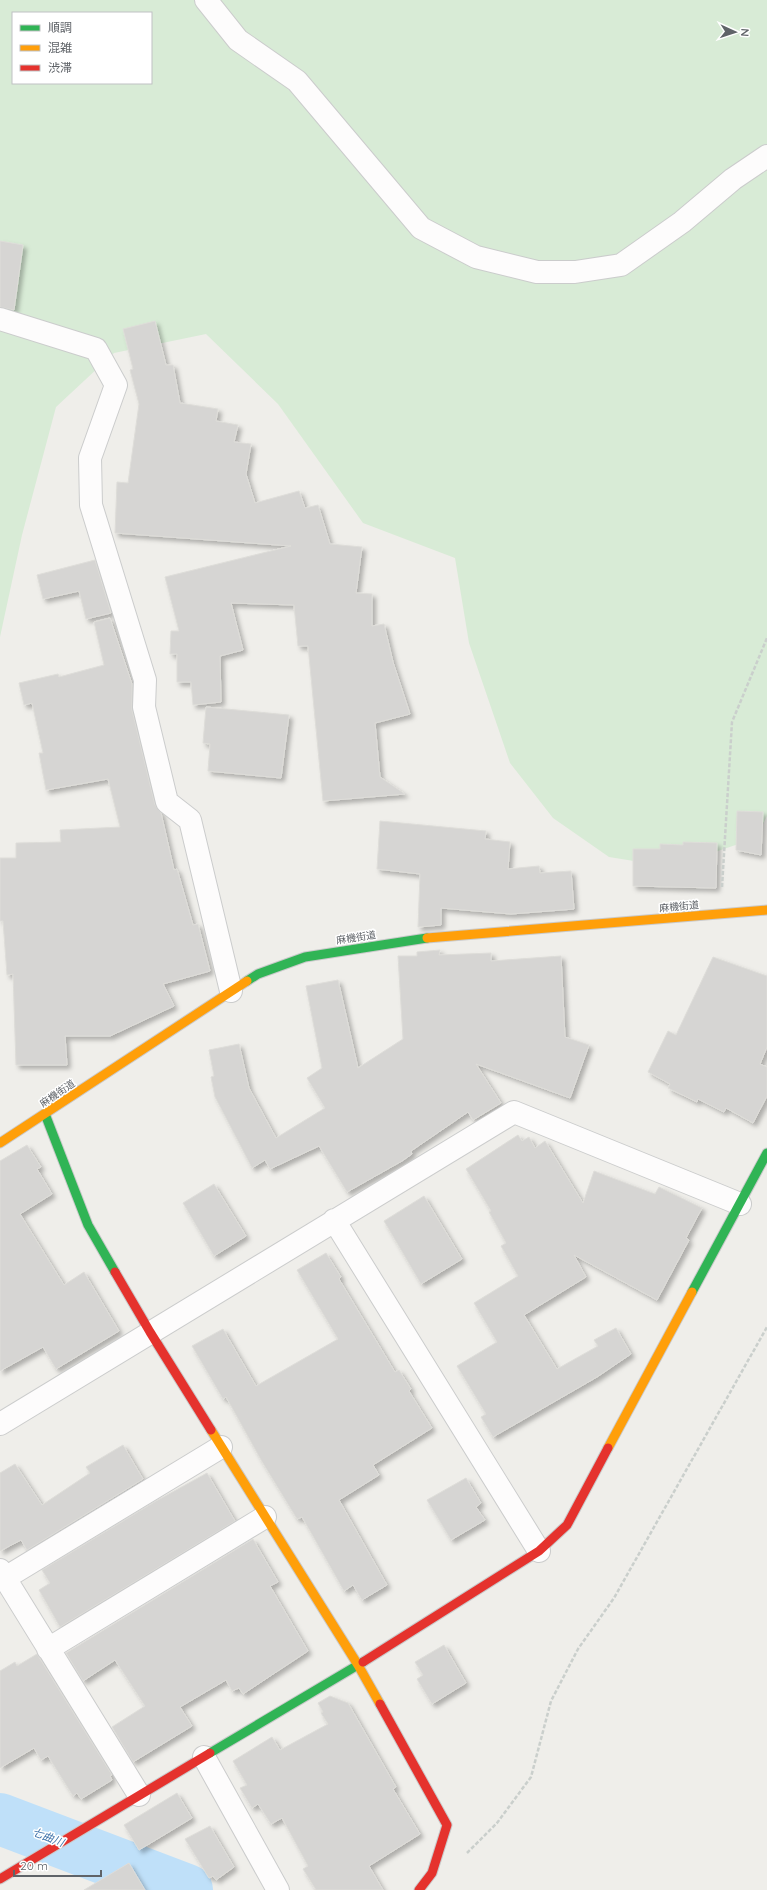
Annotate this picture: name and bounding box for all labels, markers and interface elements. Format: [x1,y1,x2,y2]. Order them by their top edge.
legend [12,12,152,84]
north arrow [715,12,755,52]
text: 順調 [48,20,72,35]
text: N [738,28,752,37]
text: 混雑 [48,40,72,55]
text: 渋滞 [48,60,72,75]
street label: 麻機街道 [659,898,700,915]
street label: 麻機街道 [335,928,377,947]
street label: 麻機街道 [37,1077,77,1110]
water label: 七曲川 [30,1825,67,1850]
scale bar [14,1852,101,1878]
text: 20 m [20,1858,48,1873]

